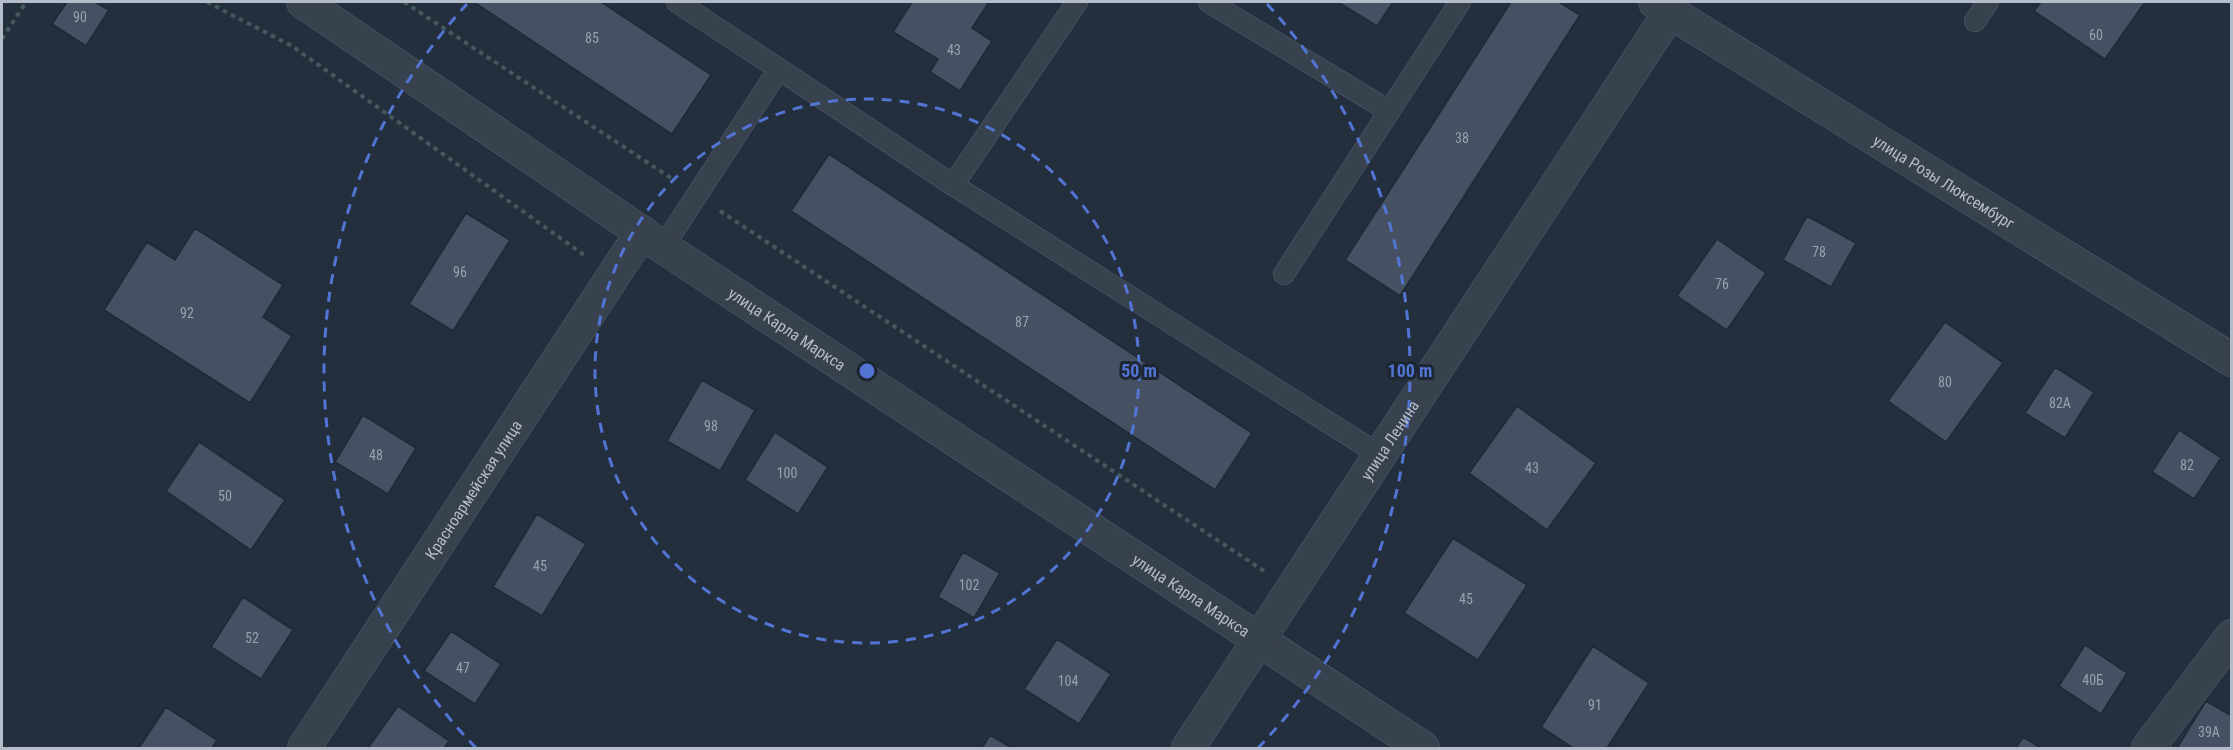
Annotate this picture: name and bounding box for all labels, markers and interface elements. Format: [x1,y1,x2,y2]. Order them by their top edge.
house number: 90 [73,9,87,25]
house number: 60 [2089,27,2103,43]
house number: 85 [585,30,599,46]
house number: 43 [947,42,961,58]
house number: 38 [1455,130,1469,146]
street label: улица Розы Люксембург [1869,131,2018,233]
house number: 78 [1812,244,1826,260]
house number: 96 [453,264,467,280]
house number: 76 [1715,276,1729,292]
street label: улица Карла Маркса [724,284,849,375]
house number: 92 [180,305,194,321]
house number: 87 [1015,314,1029,330]
text: 50 m [1121,360,1157,381]
text: 100 m [1388,360,1432,381]
centre of rings [857,361,877,381]
house number: 80 [1938,374,1952,390]
house number: 82А [2049,395,2071,411]
street label: улица Ленина [1357,397,1423,484]
street label: Красноармейская улица [421,417,526,563]
house number: 98 [704,418,718,434]
house number: 48 [369,447,383,463]
house number: 82 [2180,457,2194,473]
house number: 43 [1525,460,1539,476]
house number: 100 [777,465,797,481]
house number: 50 [218,488,232,504]
street label: улица Карла Маркса [1129,550,1253,641]
house number: 45 [533,558,547,574]
house number: 102 [959,577,979,593]
house number: 45 [1459,591,1473,607]
house number: 52 [245,630,259,646]
house number: 47 [456,660,470,676]
house number: 40Б [2082,672,2104,688]
house number: 104 [1058,673,1078,689]
house number: 91 [1588,697,1602,713]
house number: 39А [2198,724,2220,740]

